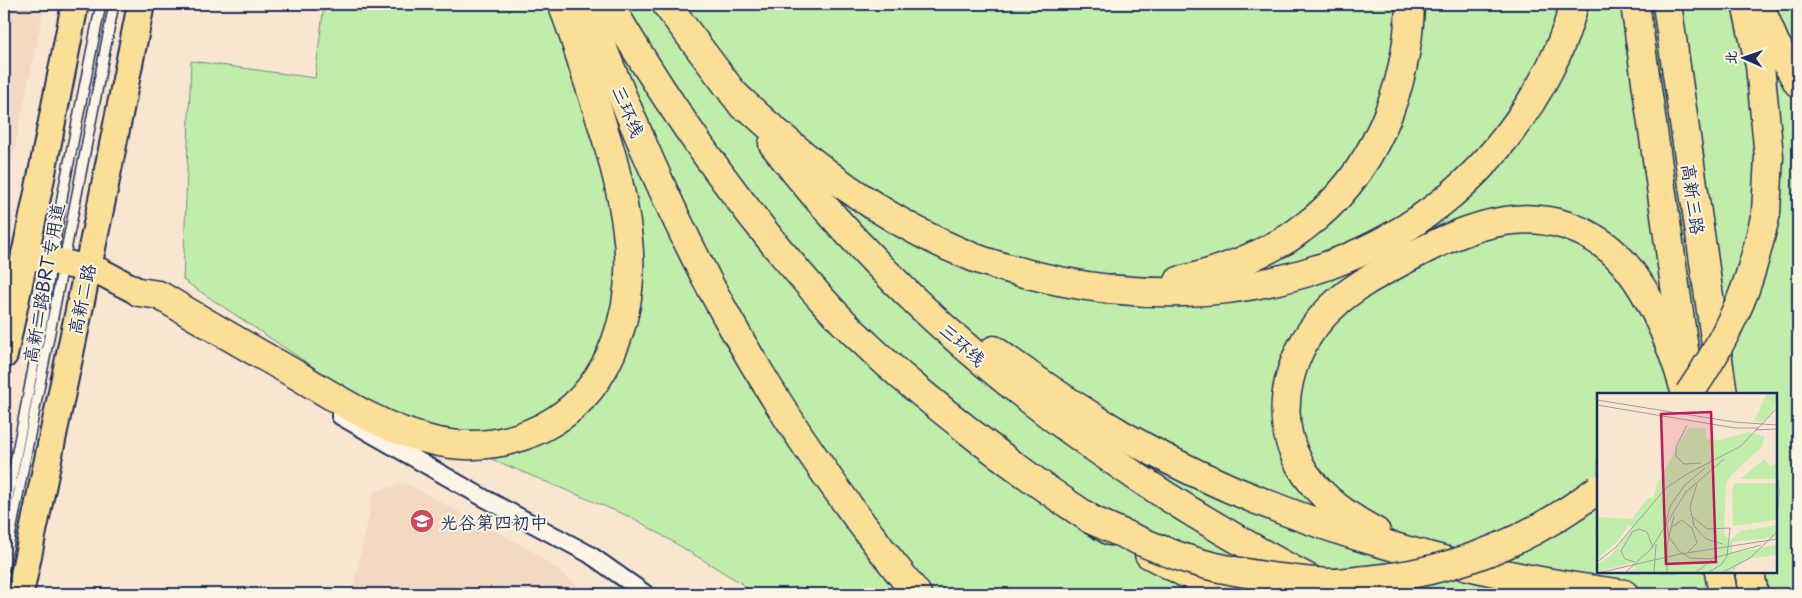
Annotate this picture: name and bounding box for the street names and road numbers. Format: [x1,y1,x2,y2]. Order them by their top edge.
street label: 三环线 [606,81,652,141]
street label: 高新三路 [1676,161,1712,237]
street label: 高新二路BRT专用道 [16,201,70,365]
street label: 高新二路 [60,261,102,337]
street label: 三环线 [934,316,992,372]

